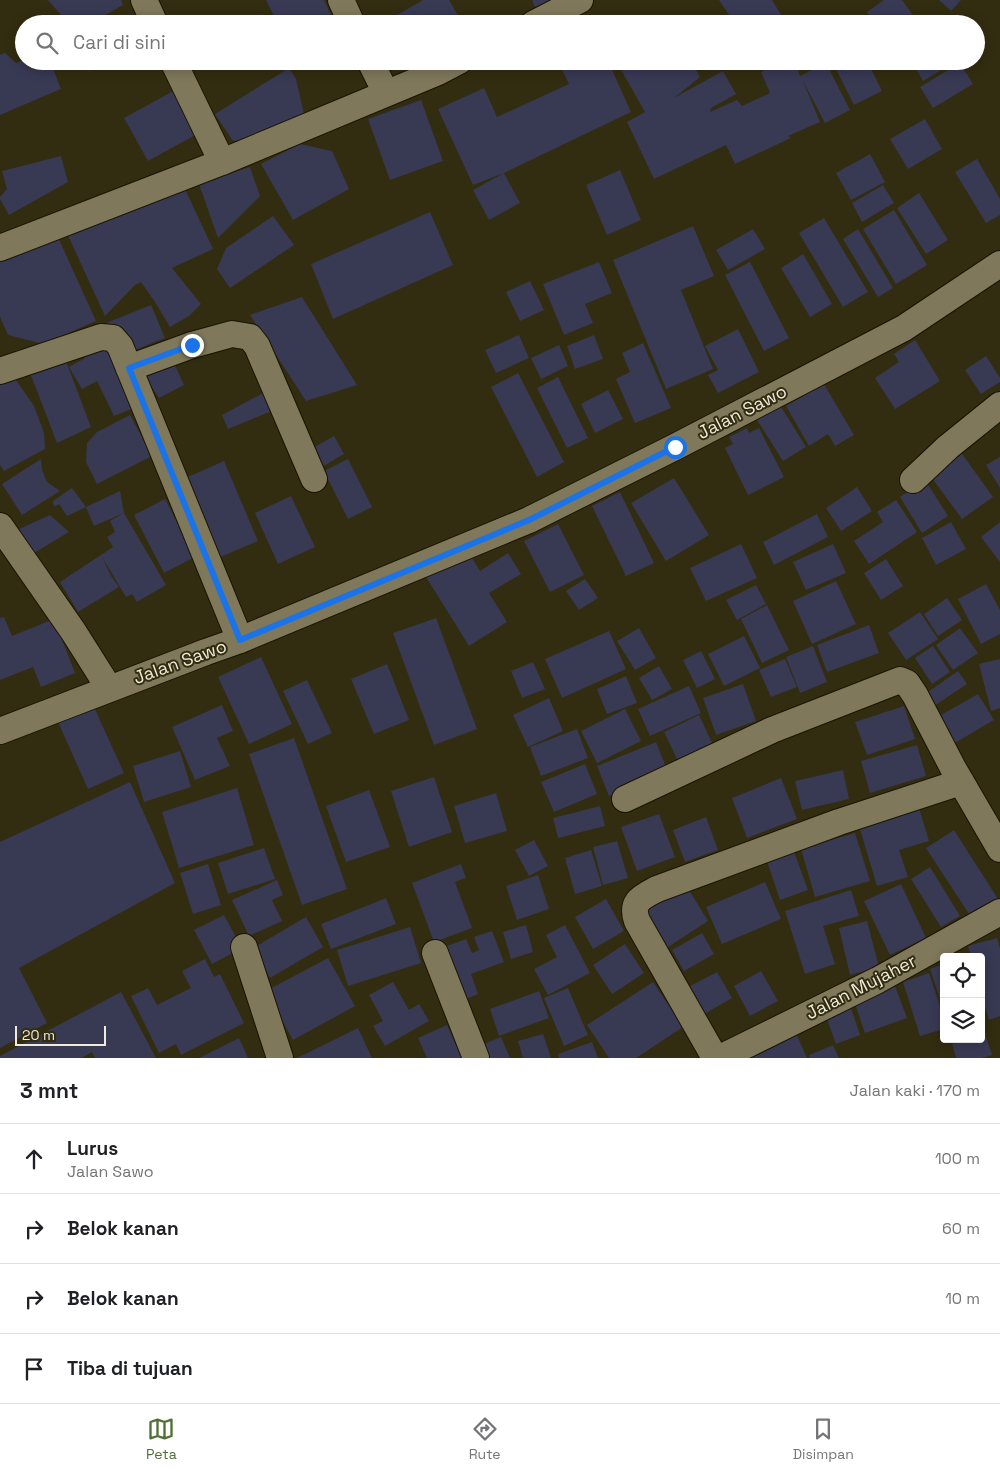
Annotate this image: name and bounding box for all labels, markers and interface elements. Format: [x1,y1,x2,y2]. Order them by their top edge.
search box [15,15,985,70]
icon: search [33,29,61,57]
text: Cari di sini [73,30,166,55]
route end [181,334,204,357]
street label: Jalan Sawo [693,379,790,444]
route start [664,436,687,459]
street label: Jalan Sawo [130,634,230,689]
street label: Jalan Mujaher [802,949,920,1024]
map controls [940,953,985,1043]
button: locate [940,953,985,998]
button: layers [940,998,985,1043]
scale bar [15,1023,106,1046]
text: 20 m [22,1026,55,1044]
text: 3 mnt [20,1077,78,1104]
text: Jalan kaki · 170 m [850,1080,980,1101]
text: Lurus [67,1136,118,1161]
icon: ahead [20,1145,48,1173]
text: 100 m [935,1148,980,1169]
text: Jalan Sawo [67,1161,154,1182]
icon: right [20,1215,48,1243]
text: Belok kanan [67,1216,179,1241]
text: 60 m [942,1218,980,1239]
icon: right [20,1285,48,1313]
text: Belok kanan [67,1286,179,1311]
text: 10 m [945,1288,980,1309]
icon: arrive [20,1355,48,1383]
text: Tiba di tujuan [67,1356,193,1381]
tab: Peta [146,1415,177,1463]
tab: Rute [469,1415,501,1463]
tab: Disimpan [793,1415,854,1463]

